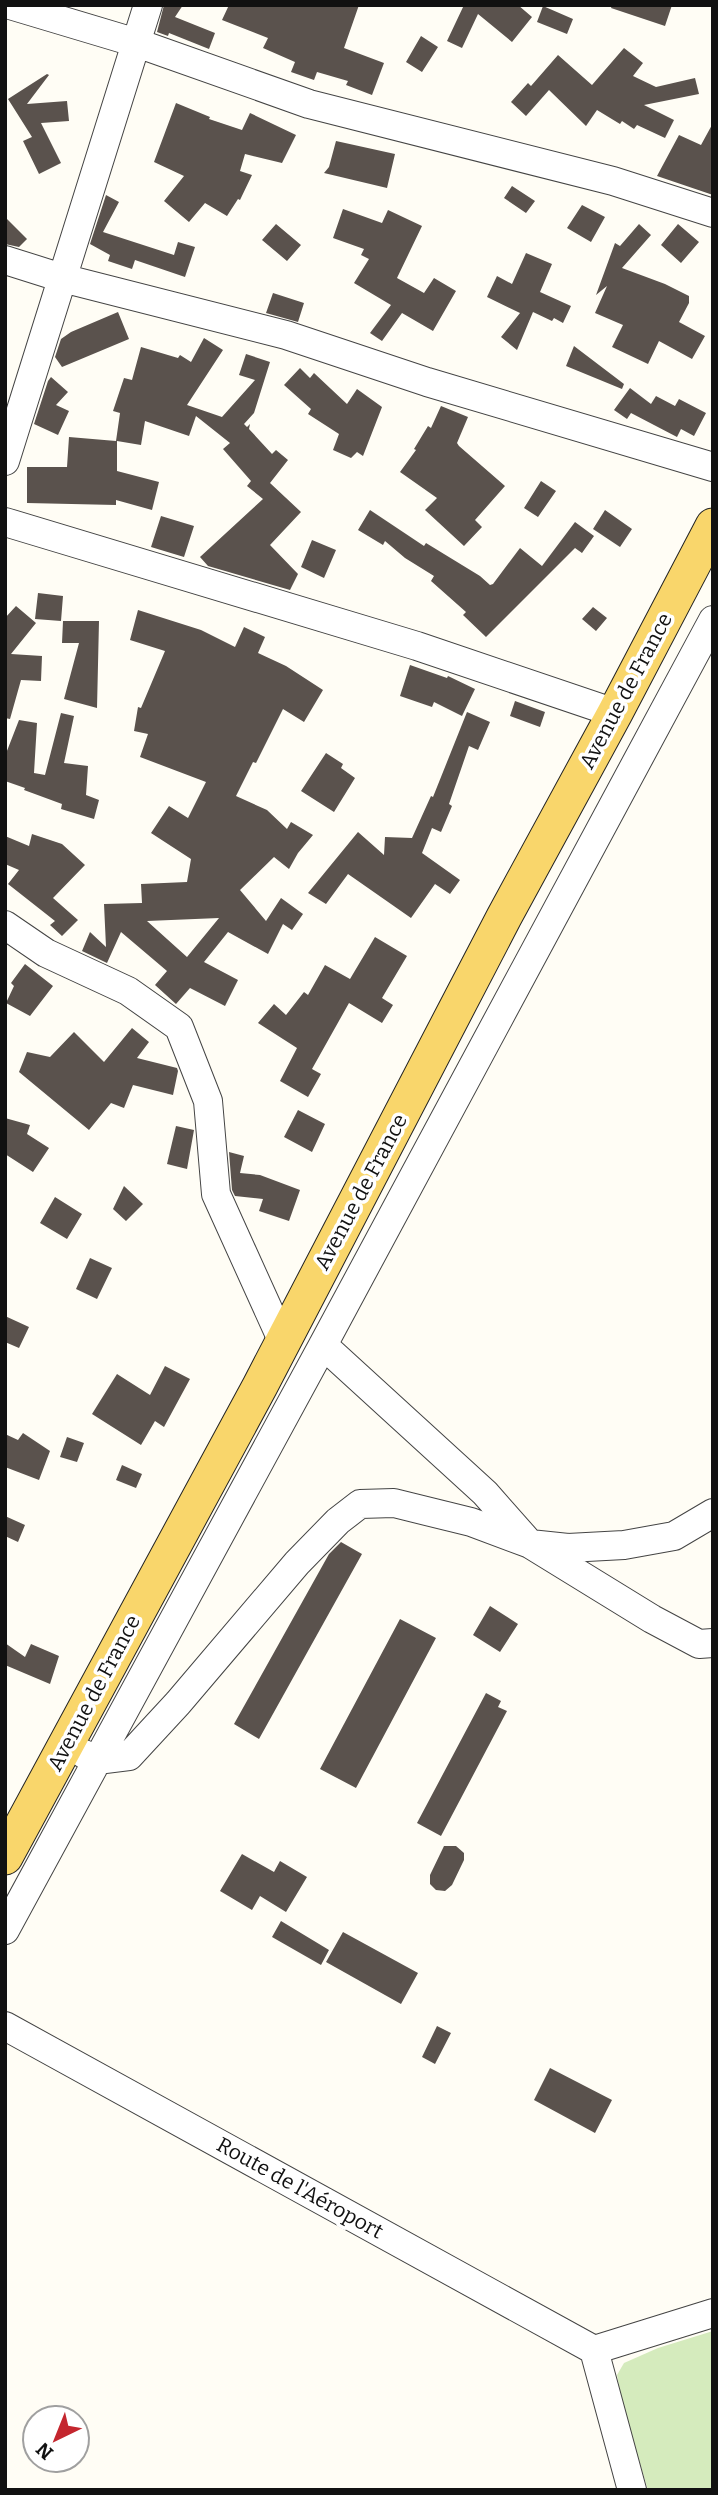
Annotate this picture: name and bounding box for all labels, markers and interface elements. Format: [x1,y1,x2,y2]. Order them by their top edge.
street label: Avenue de France [574,609,678,773]
street label: Avenue de France [309,1110,413,1274]
street label: Avenue de France [42,1611,146,1775]
street label: Route de l'Aéroport [212,2131,388,2245]
north arrow [21,2404,91,2474]
text: N [31,2437,58,2464]

